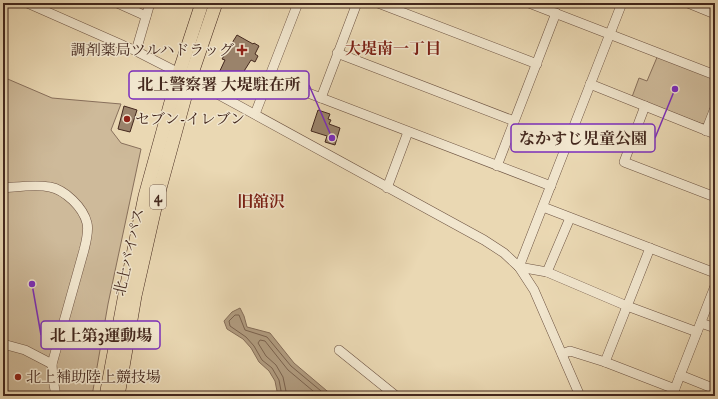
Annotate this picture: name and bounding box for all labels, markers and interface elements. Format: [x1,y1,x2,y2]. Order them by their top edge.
district label: 大堤南一丁目 [345,39,441,58]
place label: 調剤薬局ツルハドラッグ [71,41,234,59]
marker: 調剤薬局ツルハドラッグ [237,45,247,55]
callout: 北上警察署 大堤駐在所 [129,71,309,99]
text: 北上警察署 大堤駐在所 [137,75,301,94]
place label: セブン-イレブン [135,110,245,128]
marker: セブン-イレブン [122,114,132,124]
callout: なかすじ児童公園 [511,124,655,152]
text: なかすじ児童公園 [519,129,647,148]
road number: 4 [150,185,166,209]
district label: 旧舘沢 [237,192,285,211]
street label: 北上バイパス [110,206,148,298]
callout: 北上第3運動場 [41,321,160,349]
text: 北上第3運動場 [50,326,152,346]
place label: 北上補助陸上競技場 [26,368,161,386]
marker: 北上補助陸上競技場 [13,372,23,382]

